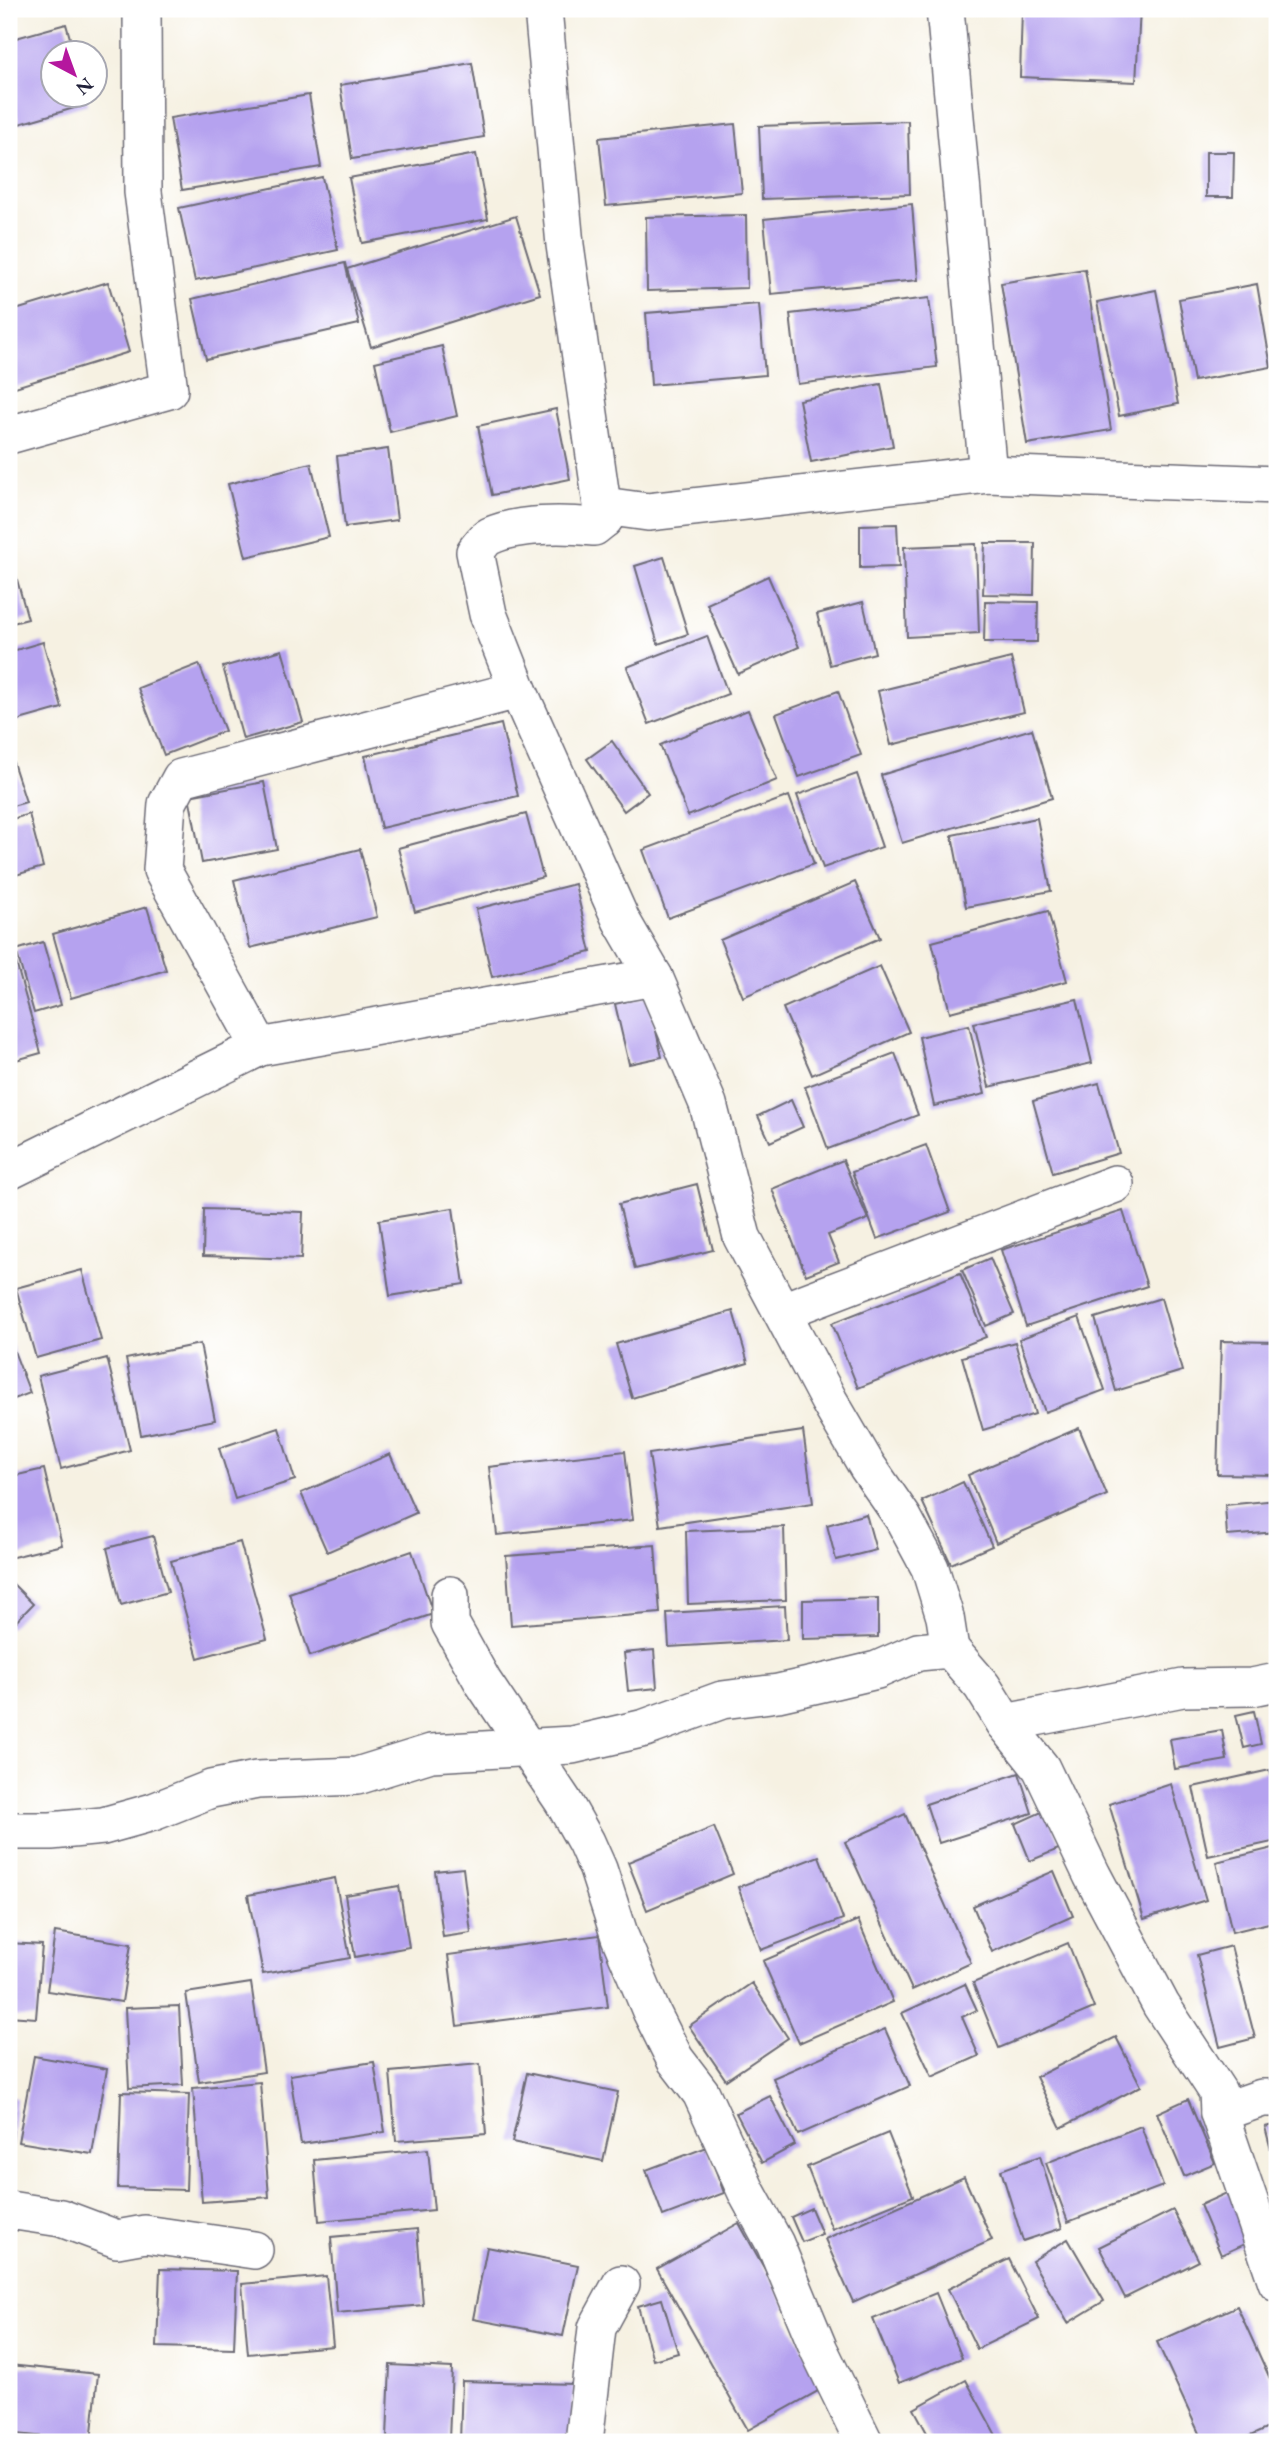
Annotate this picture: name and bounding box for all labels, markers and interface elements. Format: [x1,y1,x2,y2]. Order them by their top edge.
north arrow [38,38,108,108]
text: N [70,72,99,101]

